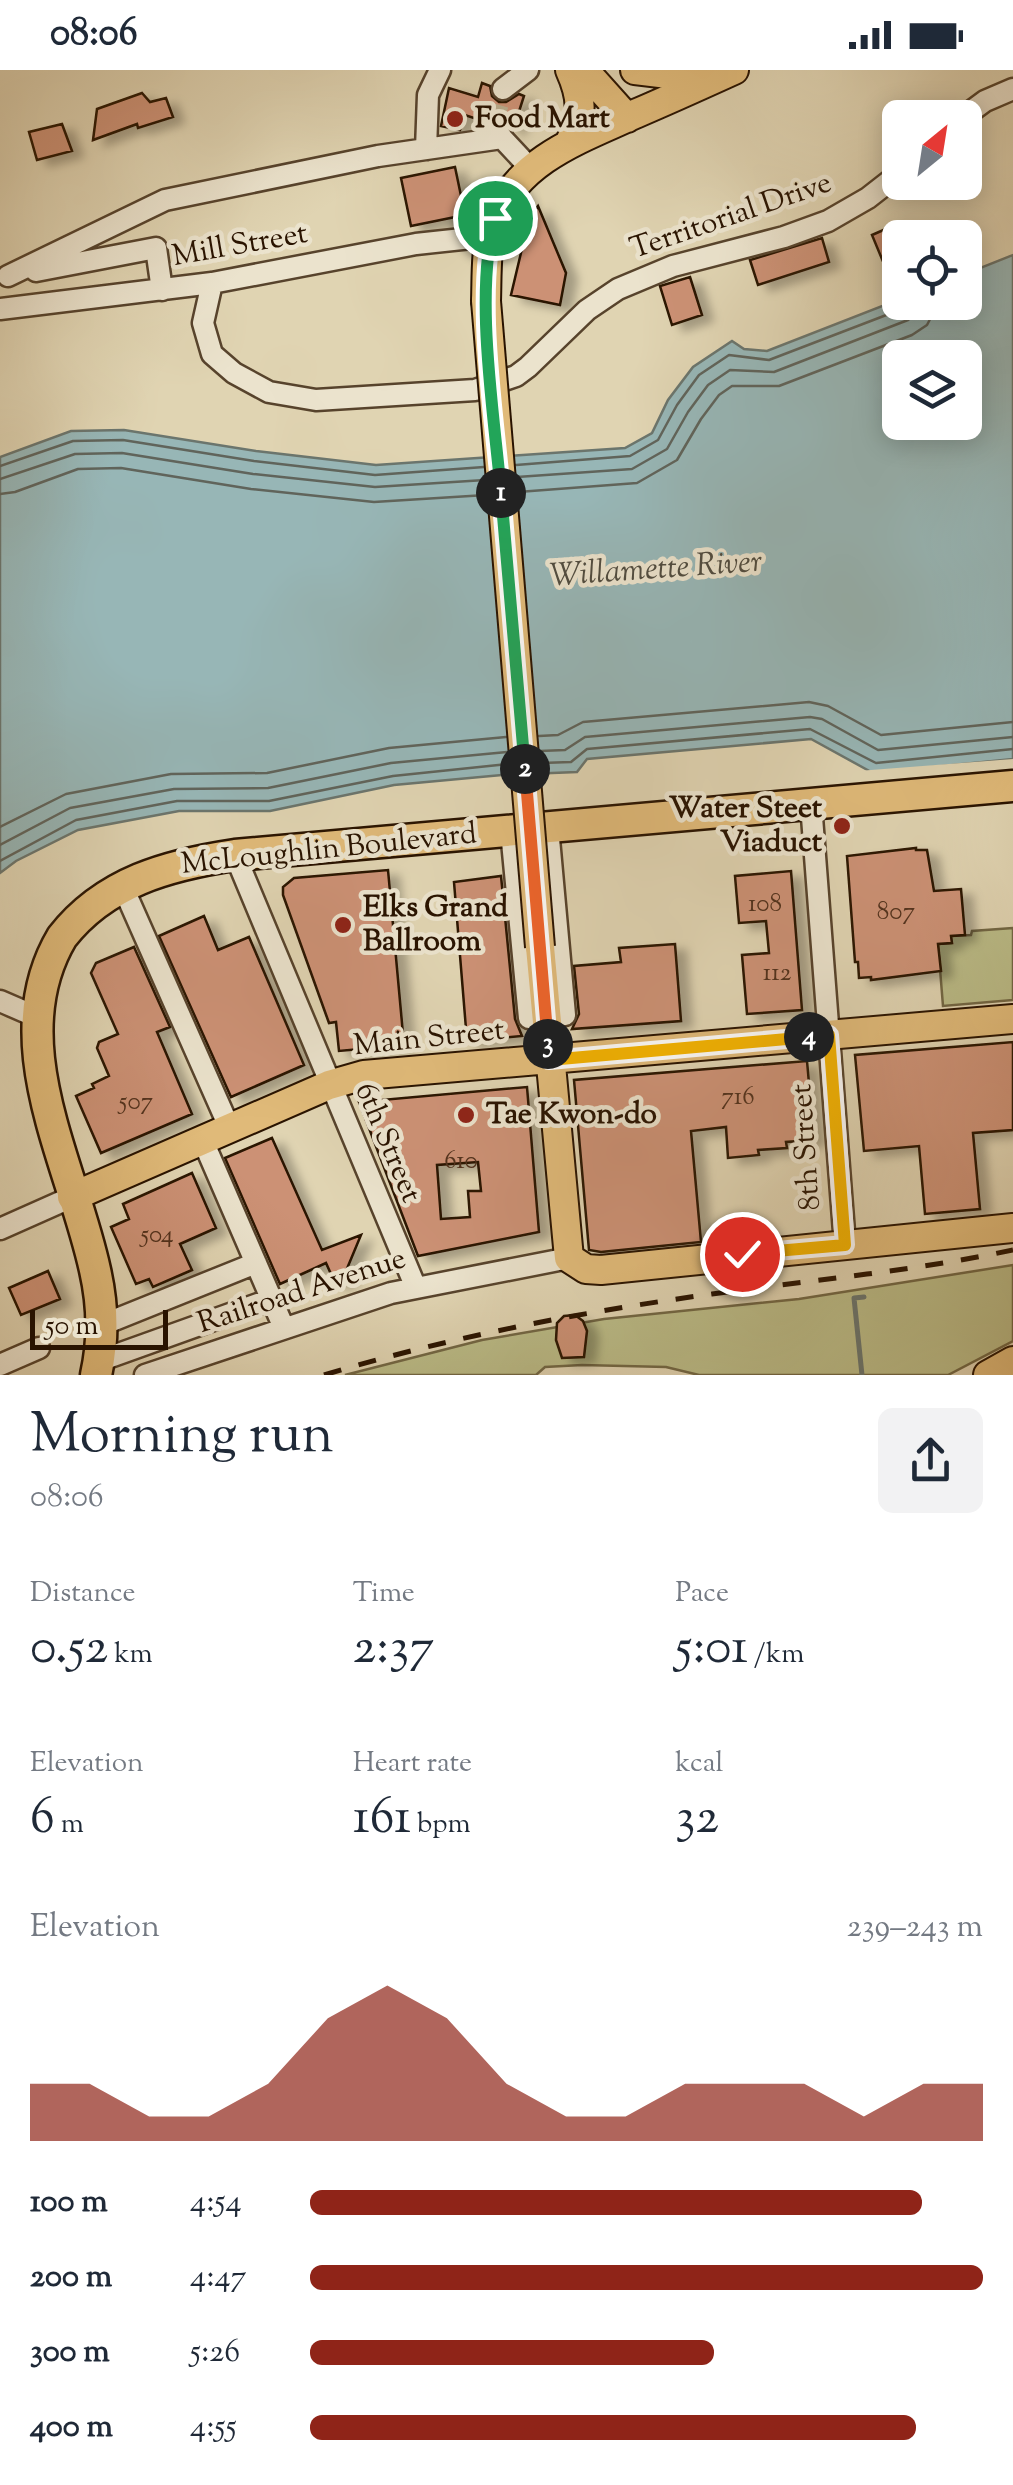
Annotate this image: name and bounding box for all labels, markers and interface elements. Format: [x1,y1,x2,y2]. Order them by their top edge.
text: 08:06 [50,8,138,62]
place label: Food Mart [475,98,611,141]
north arrow [882,100,982,200]
map controls [882,100,982,440]
marker: Food Mart [444,108,466,130]
street label: Territorial Drive [624,162,838,272]
pin [453,176,538,261]
icon: arrive [468,191,523,246]
street label: Mill Street [169,213,311,279]
button: locate [882,220,982,320]
button: layers [882,340,982,440]
pin: 1 [476,468,526,518]
text: 1 [496,473,506,513]
water label: Willamette River [548,540,764,600]
pin: 2 [500,744,550,794]
text: 2 [518,749,532,789]
place label: Water Steet Viaduct [669,788,823,865]
street label: McLoughlin Boulevard [179,813,479,887]
marker: Water Steet Viaduct [831,815,853,837]
place label: Elks Grand Ballroom [363,887,508,964]
house number: 108 [748,887,782,923]
house number: 807 [877,895,916,931]
marker: Elks Grand Ballroom [332,914,354,936]
house number: 112 [763,956,792,992]
street label: Main Street [351,1010,507,1068]
pin: 4 [784,1012,834,1062]
text: 4 [802,1017,816,1057]
pin: 3 [523,1019,573,1069]
text: 3 [542,1024,554,1064]
street label: 6th Street [342,1076,432,1210]
house number: 716 [721,1080,755,1116]
street label: 8th Street [781,1082,833,1212]
house number: 507 [117,1085,154,1121]
place label: Tae Kwon-do [486,1094,657,1137]
marker: Tae Kwon-do [455,1104,477,1126]
house number: 610 [444,1144,478,1180]
pin [700,1212,785,1297]
house number: 504 [138,1218,174,1254]
icon: check [715,1227,770,1282]
street label: Railroad Avenue [192,1238,412,1346]
scale bar [30,1305,168,1350]
text: 50 m [45,1307,99,1347]
text: Morning run [30,1398,334,1477]
button: share [878,1408,983,1513]
text: 08:06 [30,1475,104,1521]
text: Distance [30,1574,136,1614]
text: Time [353,1574,415,1614]
text: Pace [675,1574,729,1614]
text: 0.52 [30,1614,108,1686]
text: 2:37 [353,1614,434,1686]
text: 5:01 [675,1614,748,1686]
text: km [108,1635,153,1675]
text: /km [748,1635,804,1675]
text: Elevation [30,1744,144,1784]
text: Heart rate [353,1744,472,1784]
text: kcal [675,1744,723,1784]
text: 6 [30,1784,55,1856]
text: 161 [353,1784,411,1856]
text: 32 [675,1784,719,1856]
text: m [55,1805,84,1845]
text: bpm [411,1805,471,1845]
text: Elevation [30,1905,160,1951]
text: 239–243 m [847,1905,983,1951]
text: 100 m [30,2180,108,2226]
text: 4:54 [190,2180,242,2226]
text: 200 m [30,2255,112,2301]
text: 4:47 [190,2255,247,2301]
text: 300 m [30,2330,110,2376]
text: 5:26 [190,2330,240,2376]
text: 400 m [30,2405,113,2451]
text: 4:55 [190,2405,237,2451]

